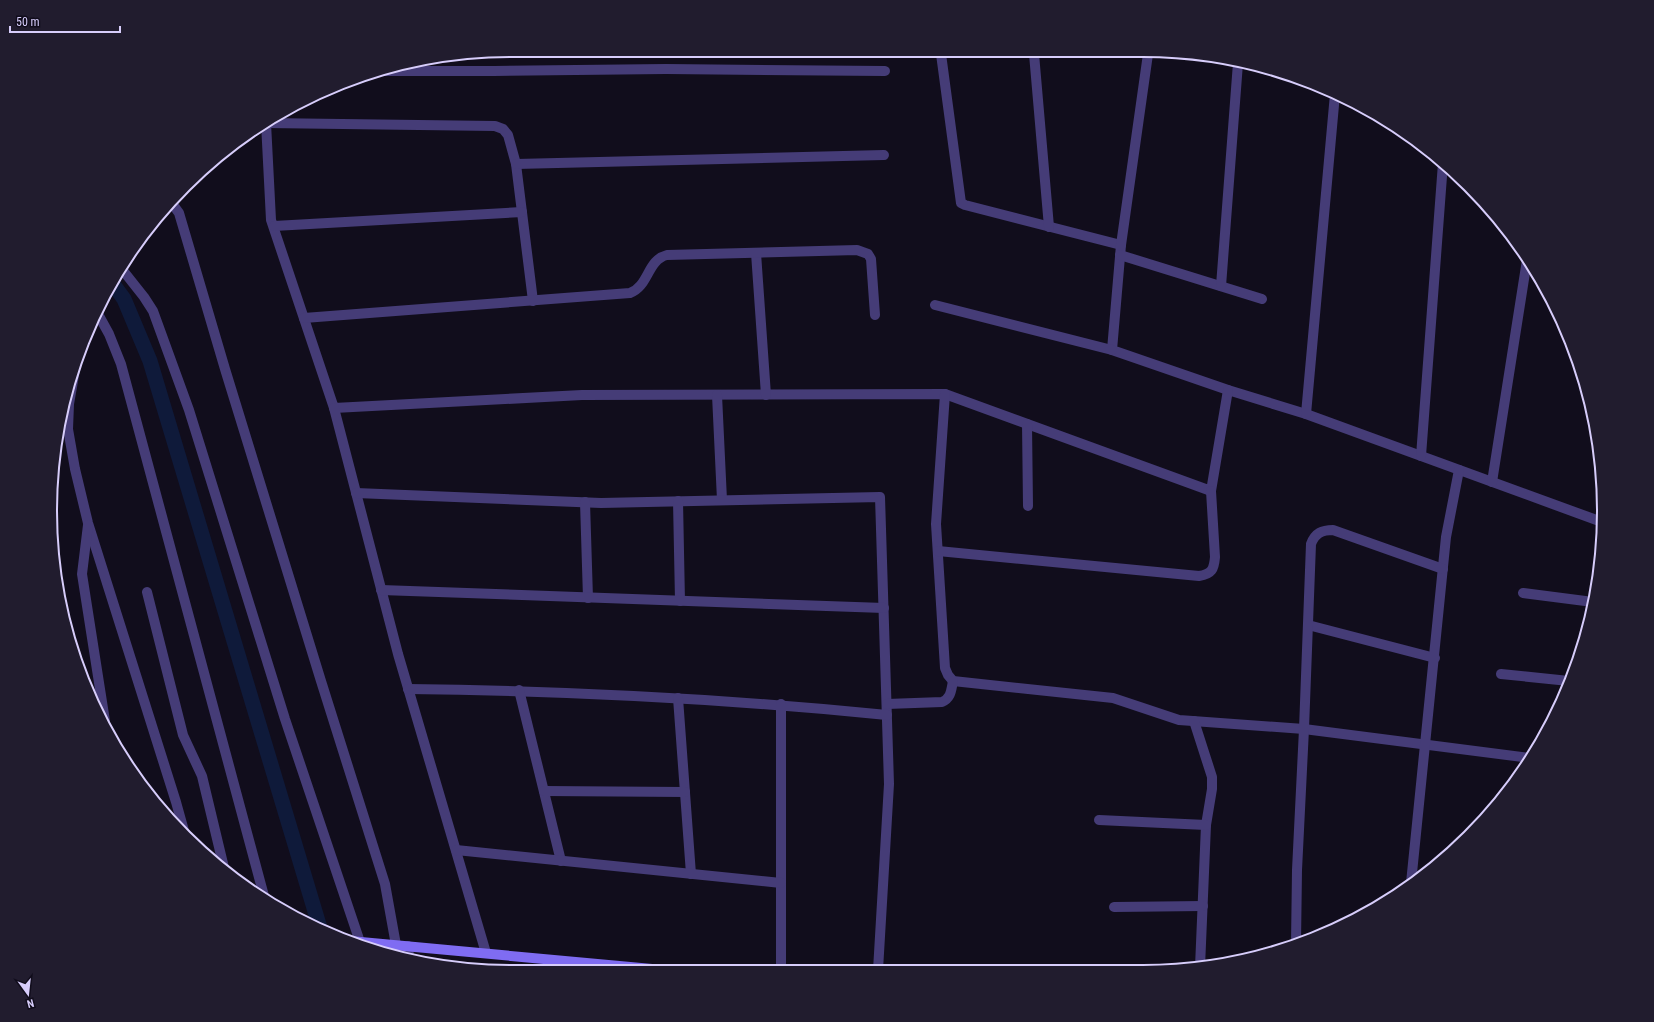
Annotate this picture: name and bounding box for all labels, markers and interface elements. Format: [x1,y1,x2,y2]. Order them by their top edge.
scale bar [10,8,120,34]
text: 50 m [16,15,40,29]
north arrow [8,974,48,1014]
text: N [25,996,35,1010]

